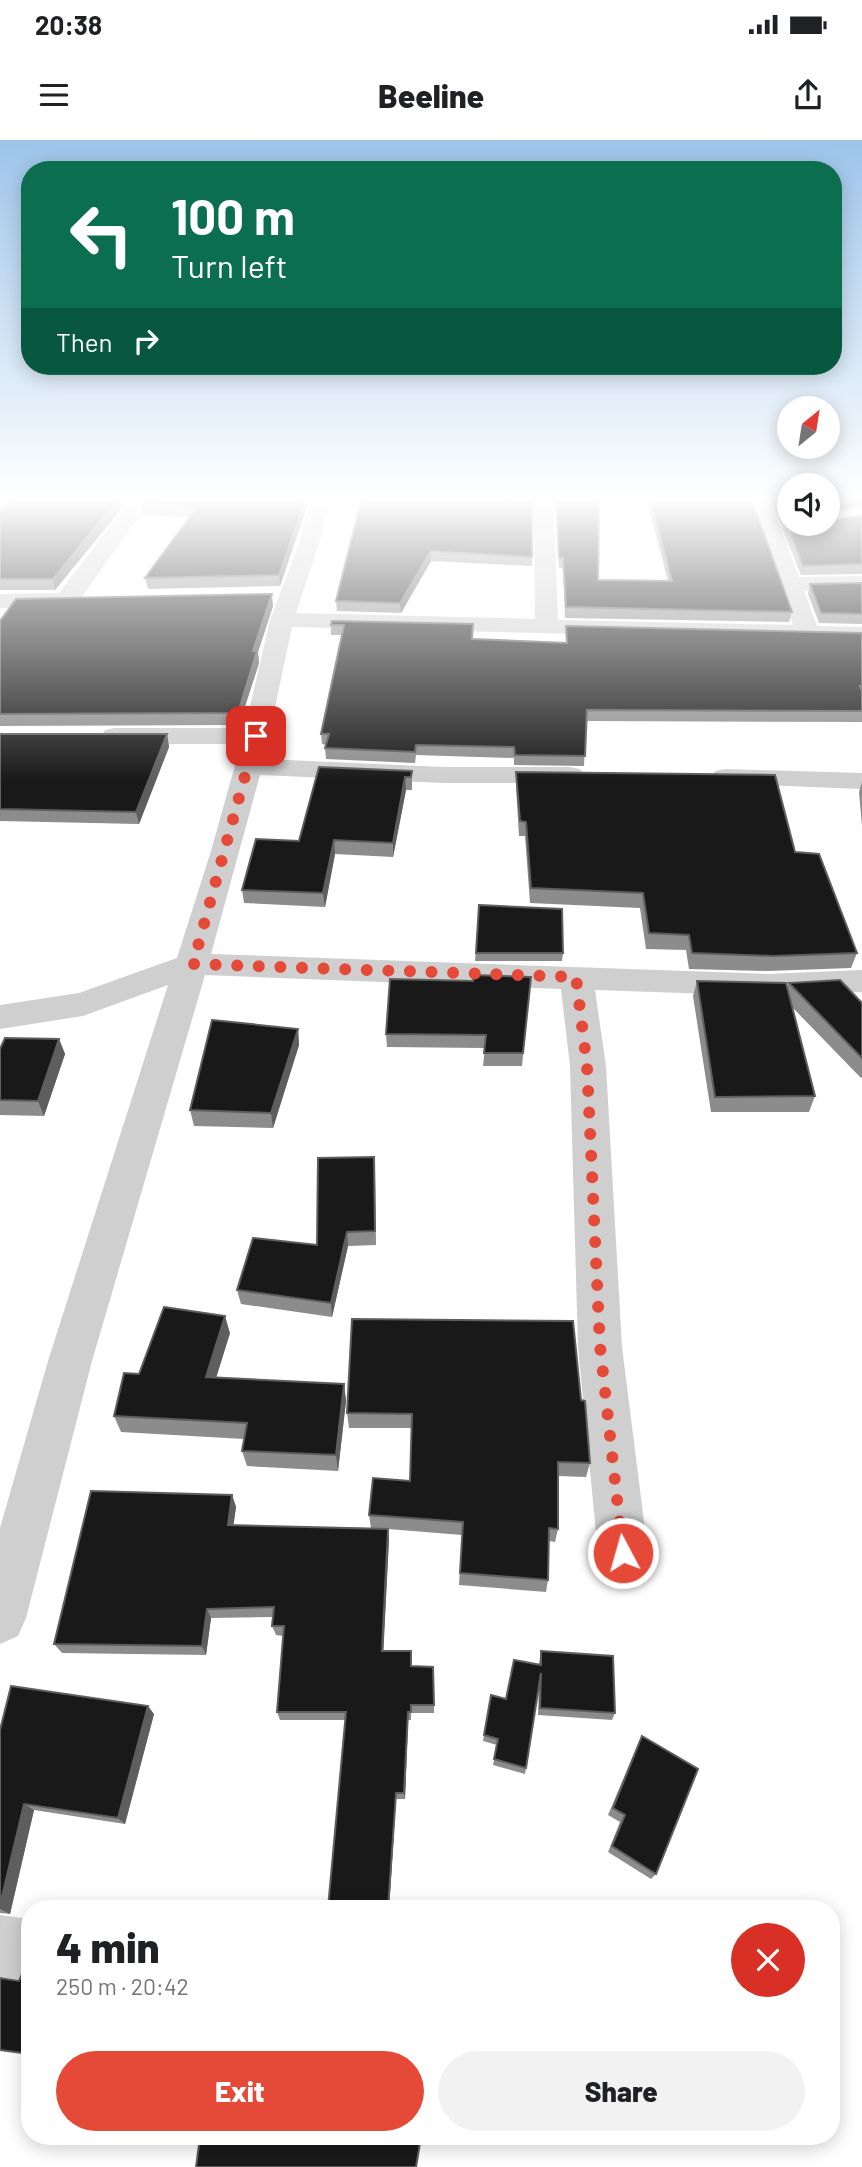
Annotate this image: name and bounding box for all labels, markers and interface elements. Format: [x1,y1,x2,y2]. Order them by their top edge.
text: 20:38 [35,9,102,40]
icon: menu [35,76,73,114]
text: Beeline [378,76,484,114]
icon: share [789,76,827,114]
text: 100 m [171,186,295,245]
icon: left [56,189,147,280]
text: Turn left [171,246,288,284]
icon: right [127,322,165,360]
text: Then [56,326,113,357]
north arrow [777,396,840,458]
map controls [777,396,840,536]
button: sound [777,473,840,536]
pin [226,706,286,766]
icon: arrive [237,717,275,755]
position arrow [586,1516,660,1590]
text: 4 min [56,1921,160,1971]
button: close [731,1923,805,1997]
text: 250 m · 20:42 [56,1972,189,2000]
button: Exit [56,2051,424,2131]
button: Share [438,2051,805,2131]

